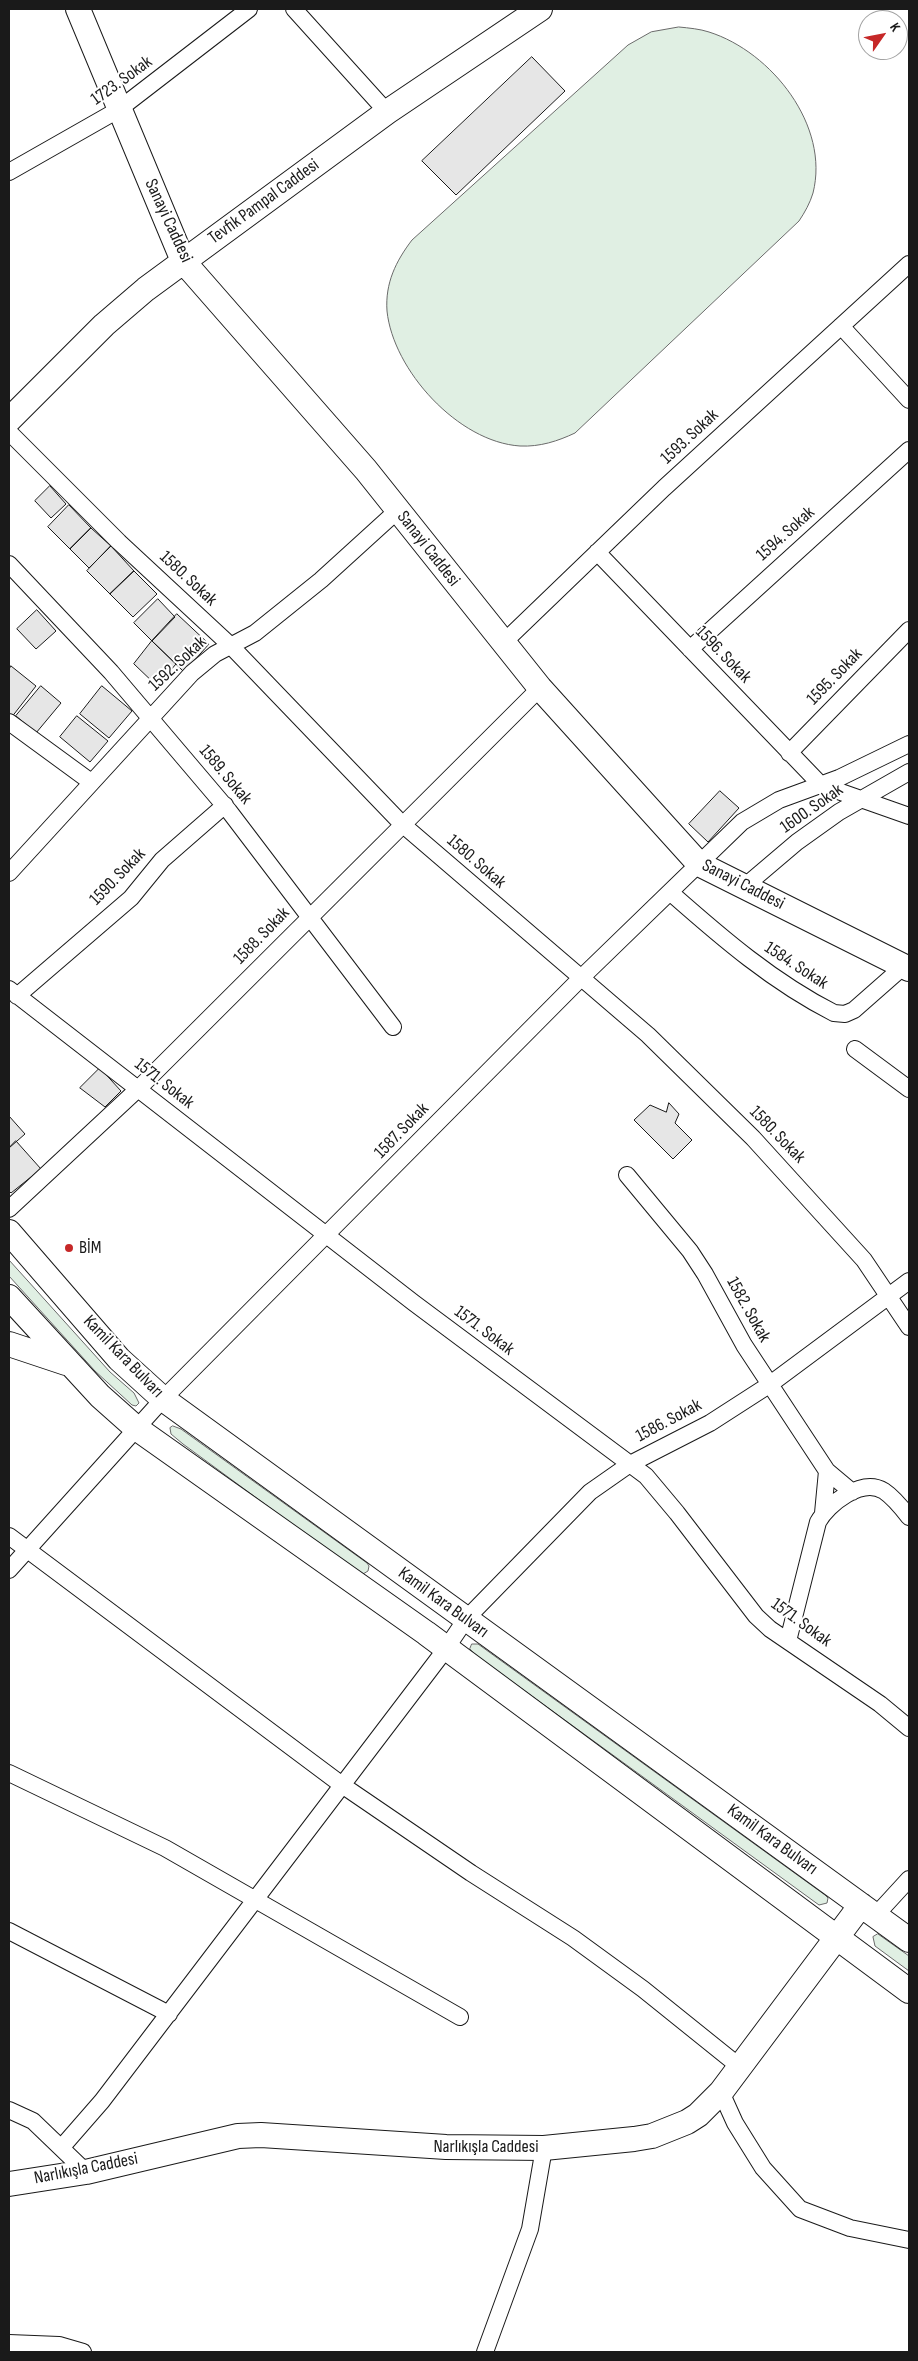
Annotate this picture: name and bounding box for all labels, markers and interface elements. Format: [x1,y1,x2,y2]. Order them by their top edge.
north arrow [858,10,908,60]
text: K [886,20,904,35]
street label: 1723. Sokak [87,52,157,110]
street label: Tevfik Pampal Caddesi [204,155,324,249]
street label: Sanayi Caddesi [139,176,197,266]
street label: 1593. Sokak [657,405,723,469]
street label: 1594. Sokak [752,502,820,566]
street label: Sanayi Caddesi [392,507,464,591]
street label: 1580. Sokak [155,547,221,611]
street label: 1596. Sokak [691,622,755,688]
street label: 1592. Sokak [145,632,211,696]
street label: 1595. Sokak [803,644,867,710]
street label: 1589. Sokak [194,741,256,809]
street label: 1600. Sokak [776,780,848,838]
street label: 1580. Sokak [442,831,510,893]
street label: 1590. Sokak [86,844,150,910]
street label: Sanayi Caddesi [698,855,788,915]
street label: 1588. Sokak [229,903,295,969]
street label: 1584. Sokak [760,937,832,995]
street label: 1571. Sokak [130,1054,198,1114]
street label: 1587. Sokak [370,1099,434,1163]
street label: 1580. Sokak [745,1102,809,1168]
place label: BİM [79,1237,101,1259]
marker: BİM [63,1242,75,1254]
street label: 1582. Sokak [721,1274,775,1346]
street label: 1571. Sokak [450,1301,518,1361]
street label: Kamil Kara Bulvarı [78,1311,168,1403]
street label: 1586. Sokak [633,1395,705,1447]
street label: Kamil Kara Bulvarı [393,1563,493,1643]
street label: 1571. Sokak [766,1594,836,1652]
street label: Kamil Kara Bulvarı [722,1800,822,1880]
street label: Narlıkışla Caddesi [433,2136,539,2158]
street label: Narlıkışla Caddesi [32,2148,140,2190]

